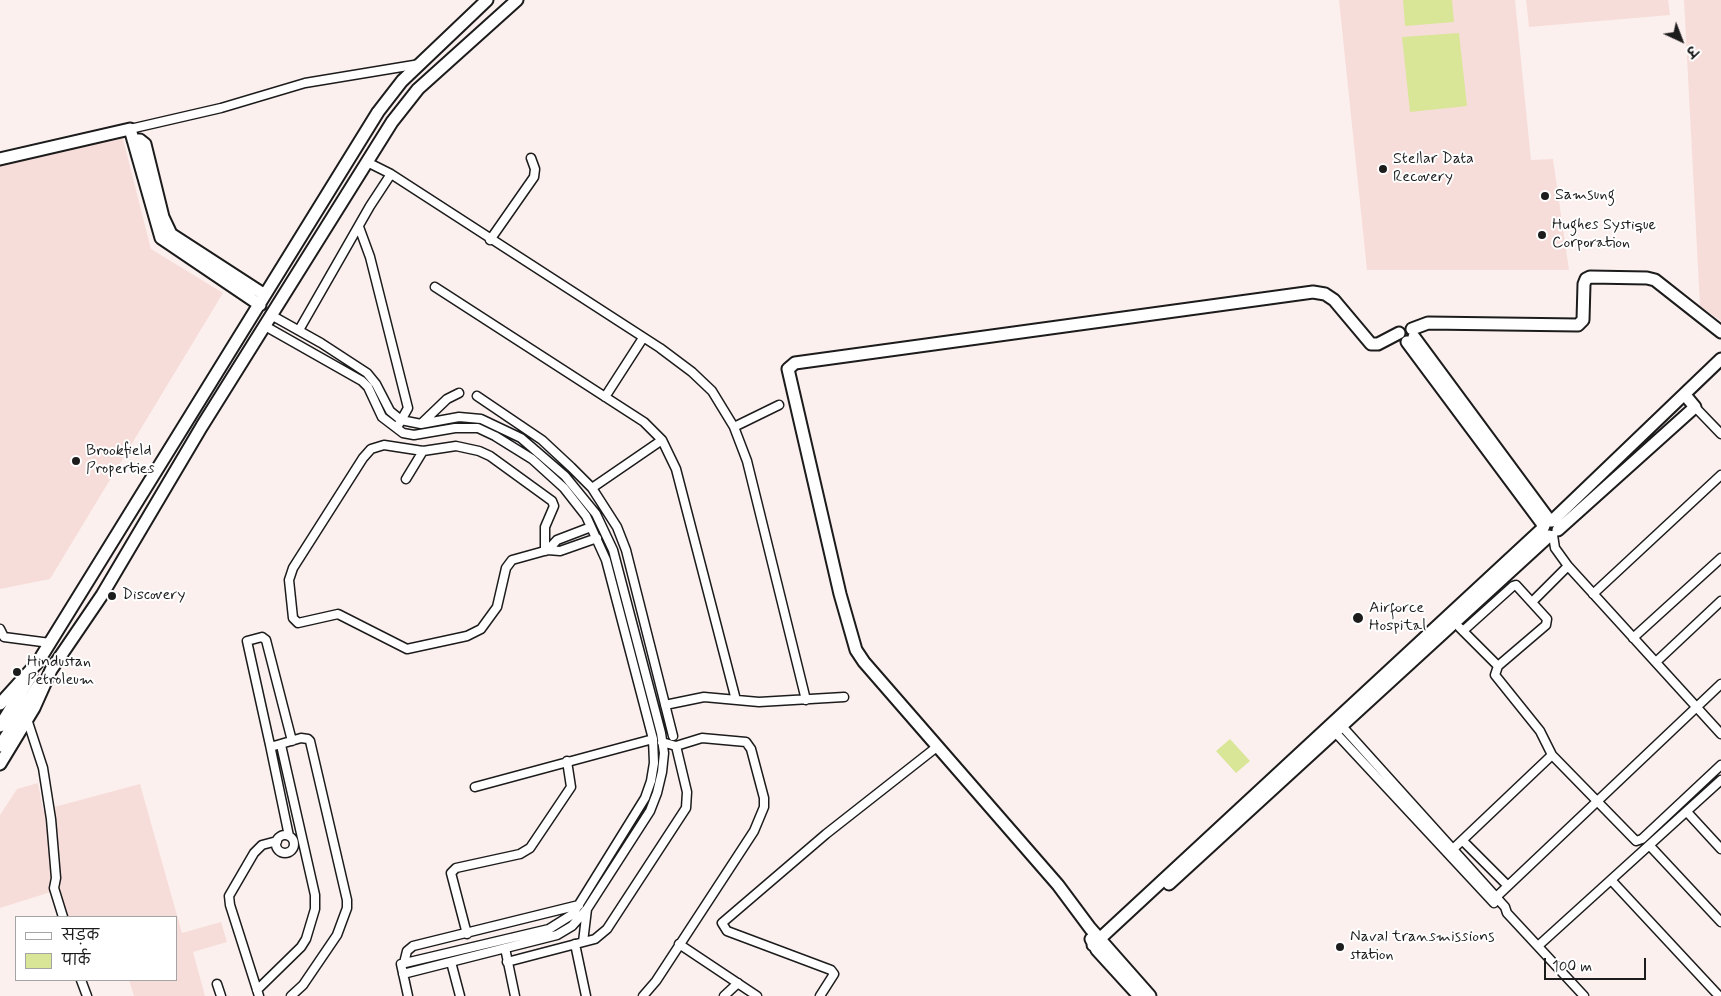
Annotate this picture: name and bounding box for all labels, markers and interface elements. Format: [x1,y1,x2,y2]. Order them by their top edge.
north arrow [1656,15,1706,65]
text: उ [1682,41,1701,61]
place label: Stellar Data Recovery [1393,150,1474,188]
marker: Stellar Data Recovery [1377,163,1389,175]
place label: Samsung [1555,186,1615,206]
marker: Samsung [1539,190,1551,202]
place label: Hughes Systique Corporation [1552,216,1656,254]
marker: Hughes Systique Corporation [1536,229,1548,241]
place label: Brookfield Properties [86,442,155,480]
marker: Brookfield Properties [70,455,82,467]
place label: Discovery [122,586,185,606]
marker: Discovery [106,590,118,602]
place label: Airforce Hospital [1369,599,1426,637]
marker: Airforce Hospital [1351,611,1365,625]
place label: Hindustan Petroleum [27,653,94,691]
marker: Hindustan Petroleum [11,666,23,678]
legend [15,916,178,981]
text: सड़क [62,926,99,946]
place label: Naval transmissions station [1350,928,1494,966]
marker: Naval transmissions station [1334,941,1346,953]
scale bar [1546,948,1648,980]
text: पार्क [62,951,90,971]
text: 100 m [1552,957,1592,977]

